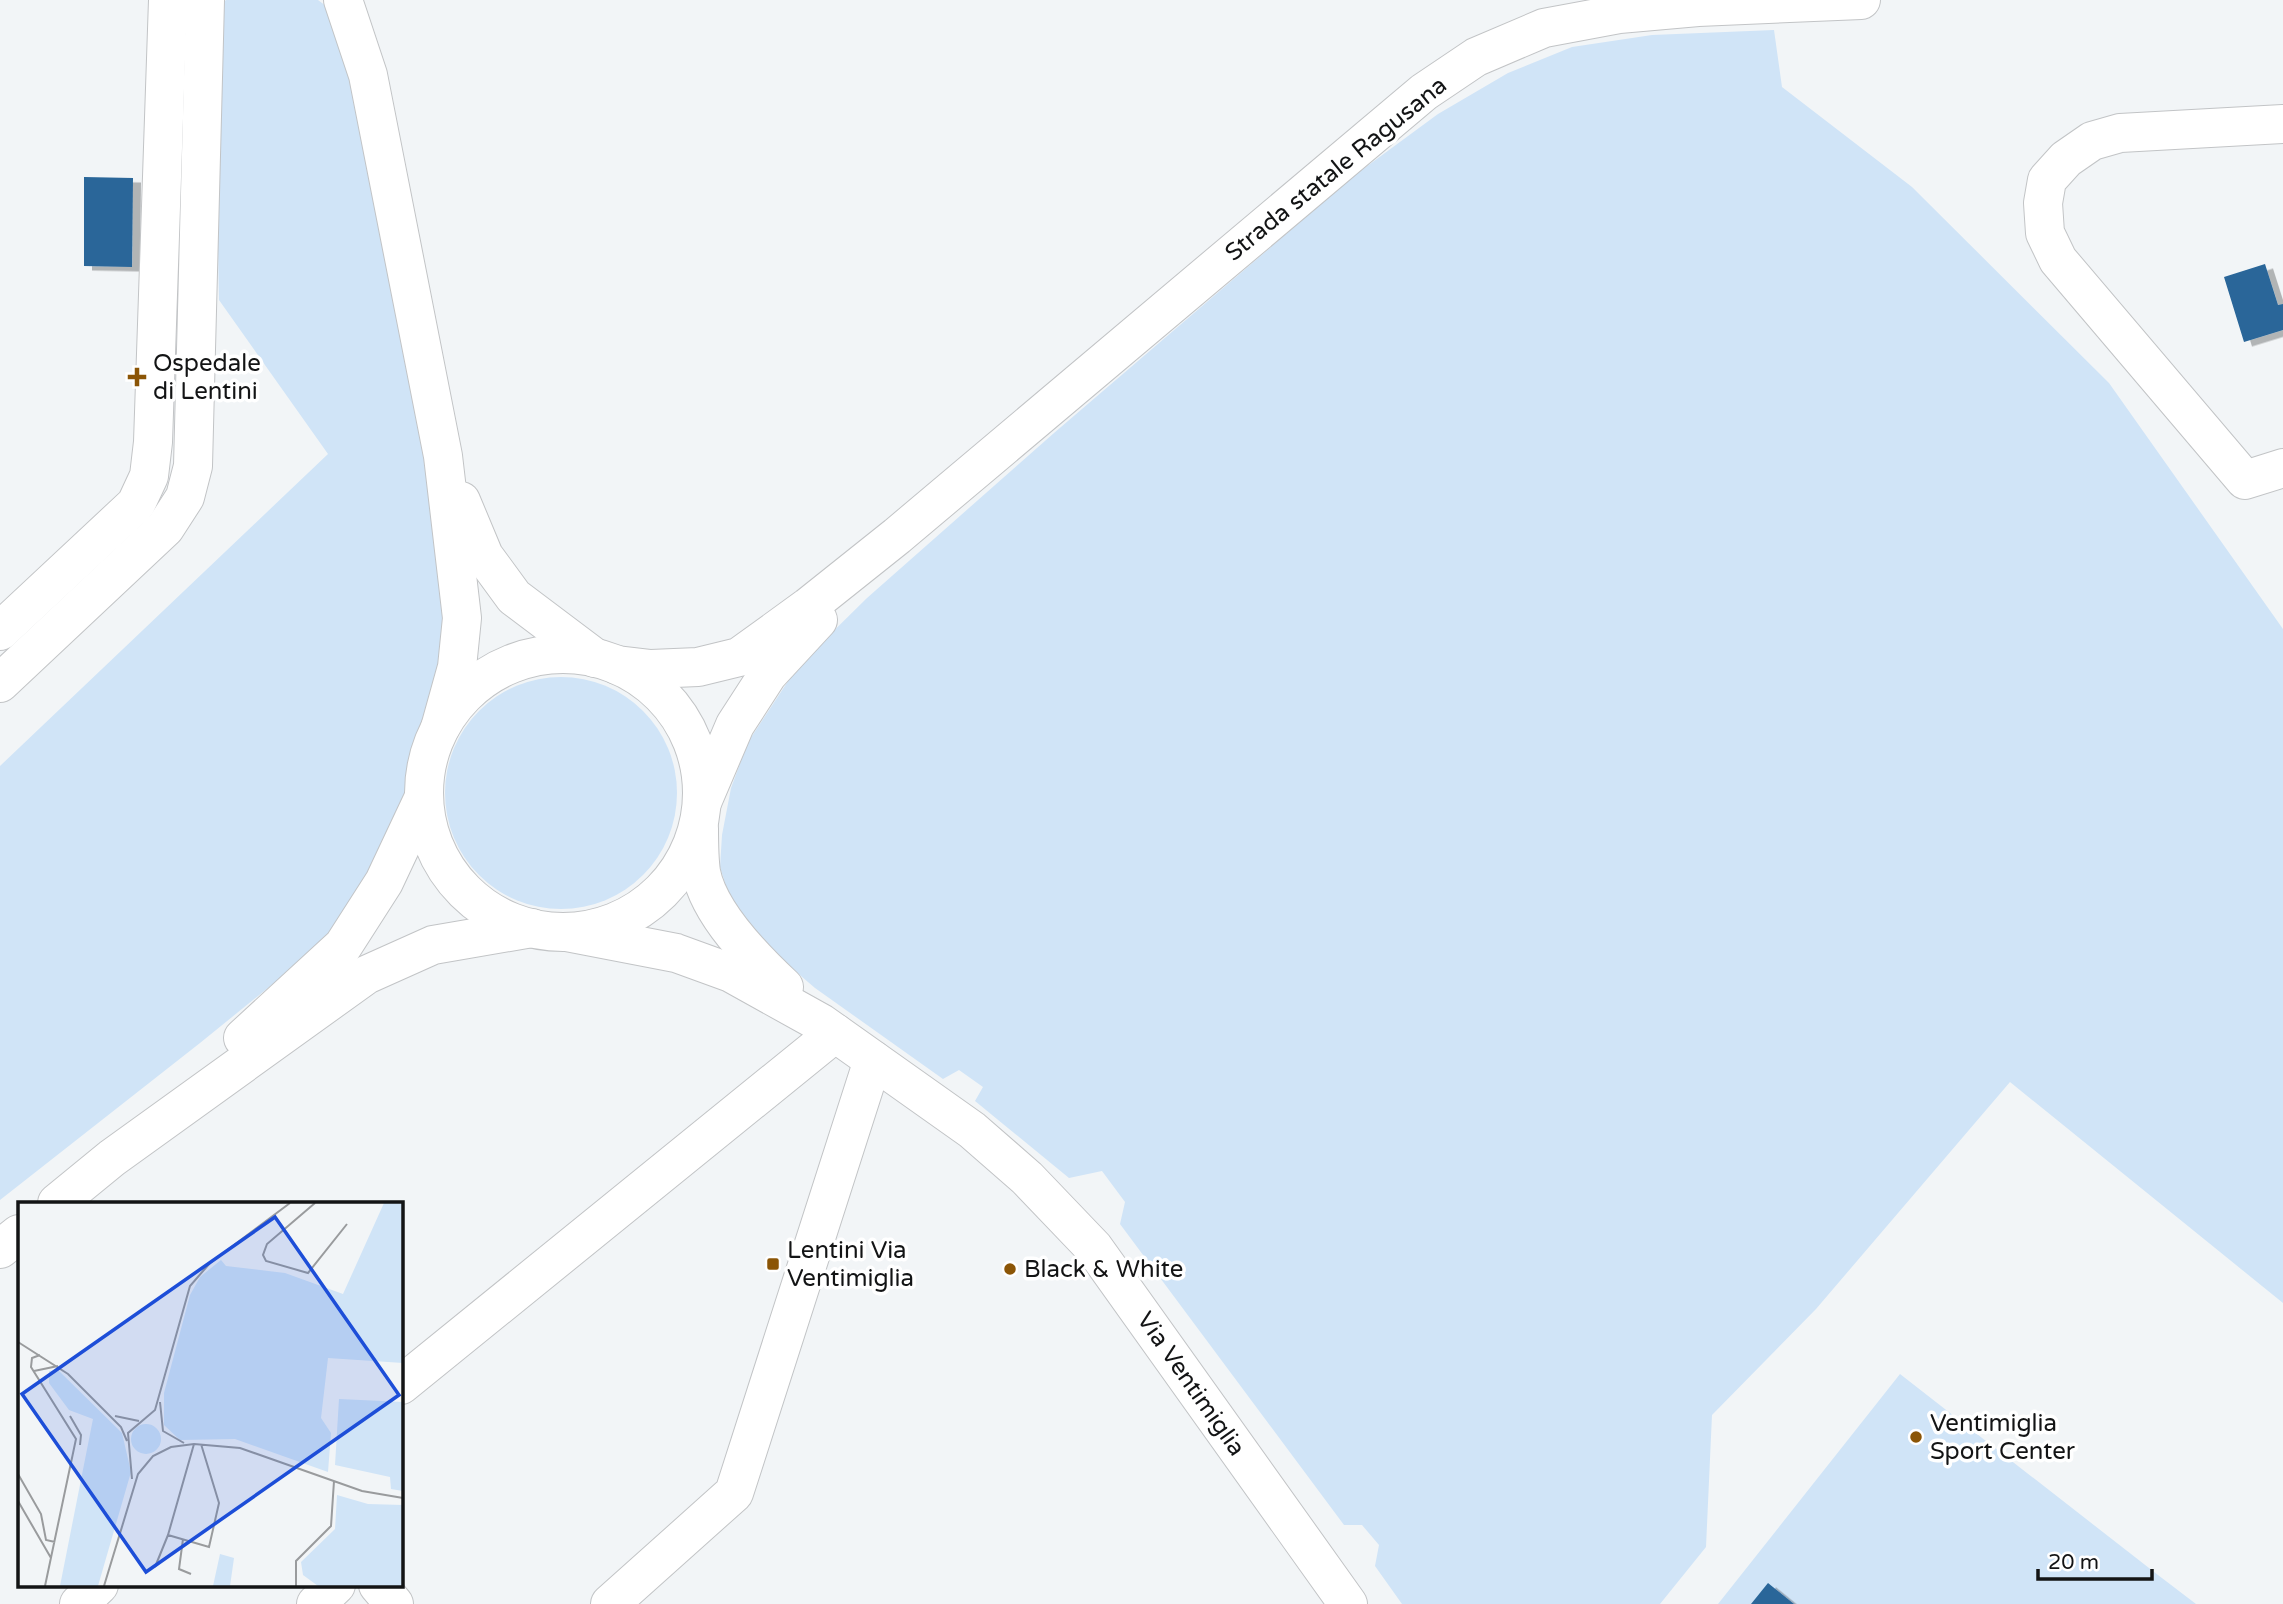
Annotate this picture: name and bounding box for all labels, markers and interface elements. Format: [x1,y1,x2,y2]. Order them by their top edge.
street label: Strada statale Ragusana [1219,71,1453,267]
place label: Ospedale di Lentini [153,349,261,406]
marker: Ospedale di Lentini [127,367,147,387]
inset map [18,1202,402,1586]
place label: Lentini Via Ventimiglia [787,1236,914,1293]
place label: Black & White [1024,1255,1183,1284]
marker: Lentini Via Ventimiglia [765,1256,781,1272]
marker: Black & White [1002,1261,1018,1277]
street label: Via Ventimiglia [1131,1306,1251,1462]
place label: Ventimiglia Sport Center [1930,1409,2076,1466]
marker: Ventimiglia Sport Center [1908,1429,1924,1445]
scale bar [2038,1538,2152,1582]
text: 20 m [2048,1550,2099,1575]

